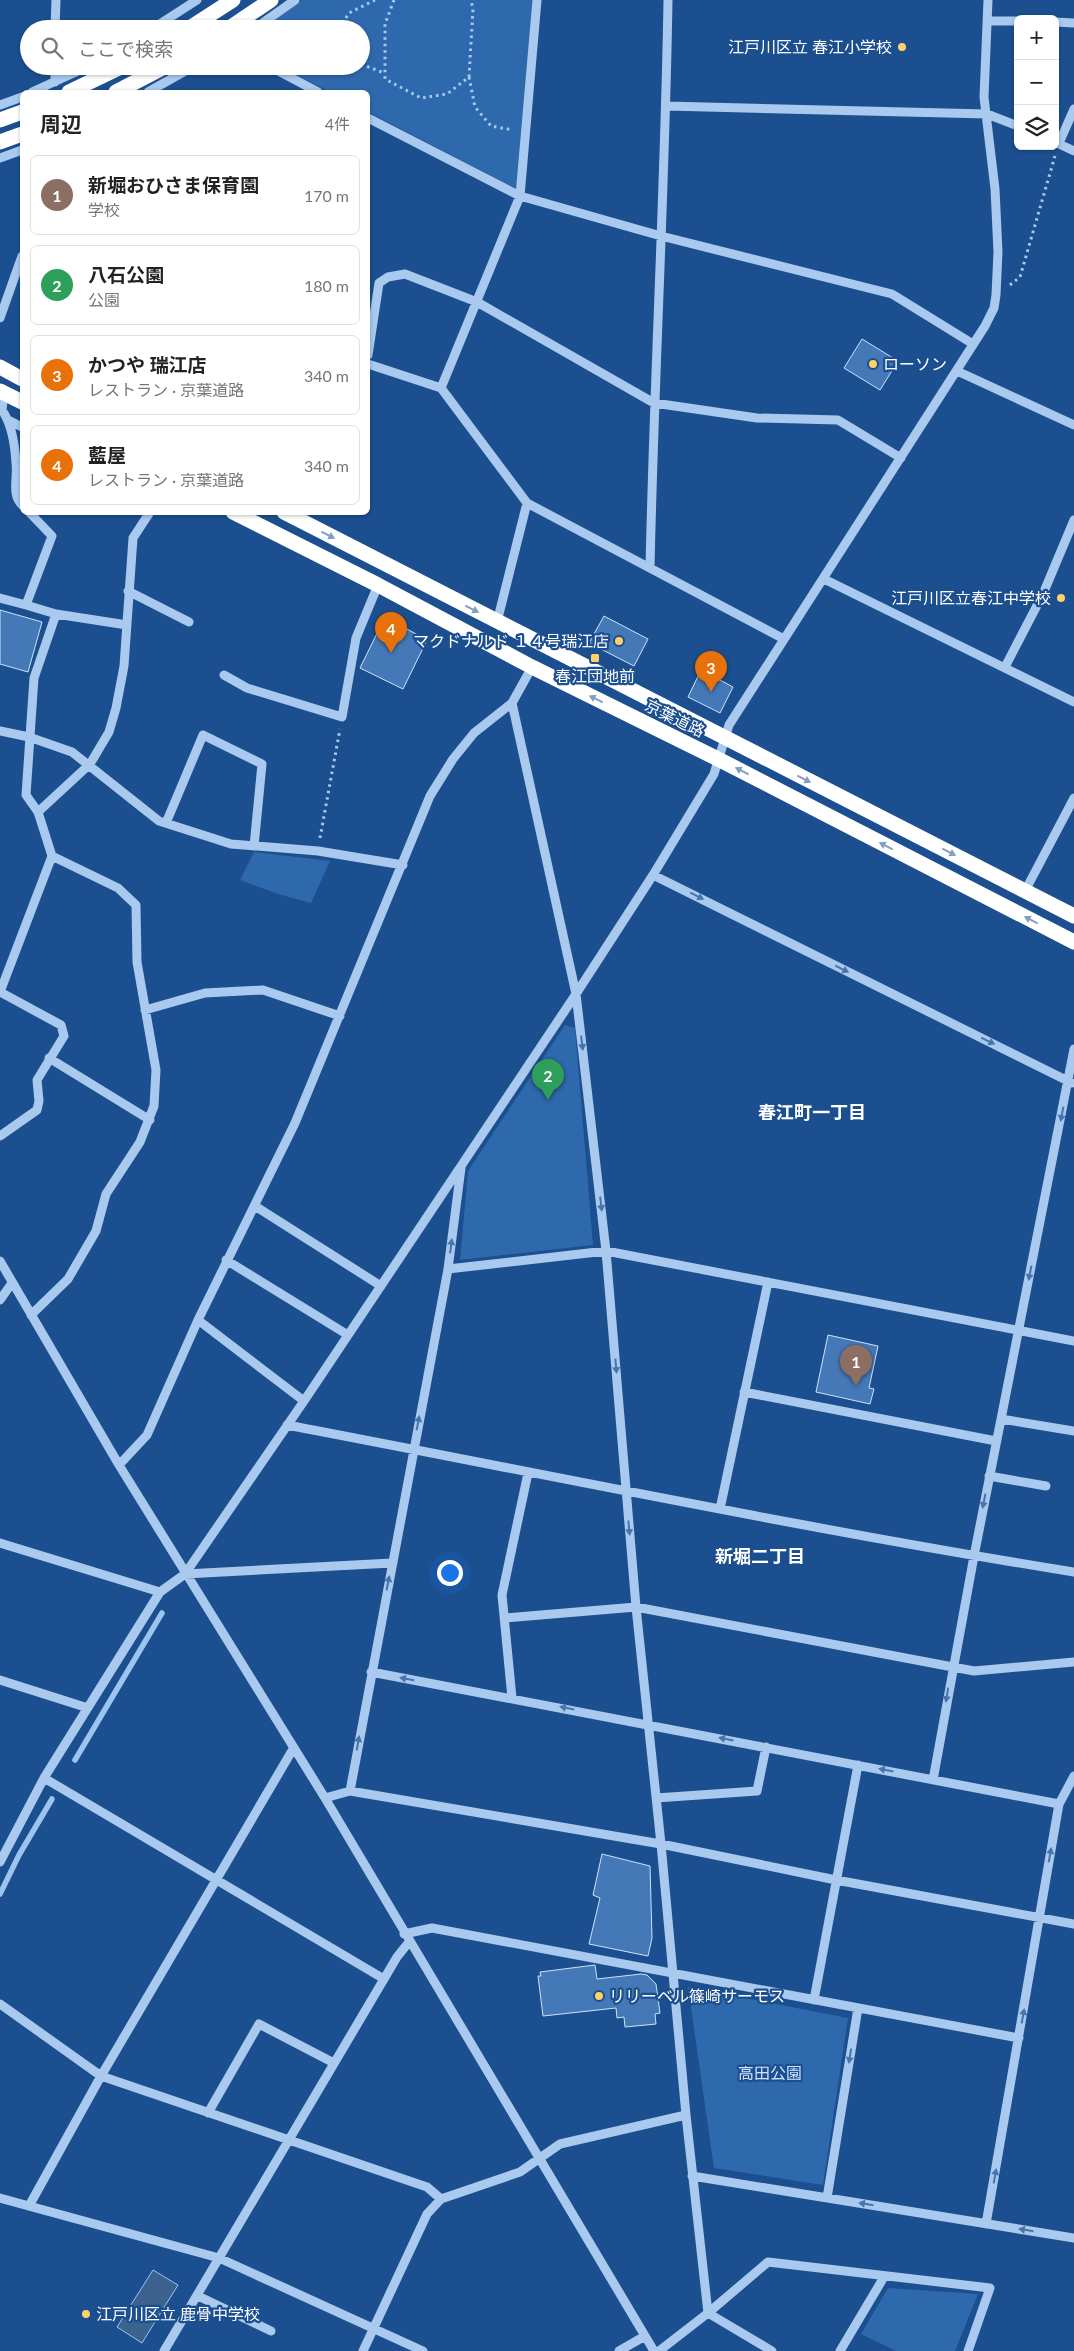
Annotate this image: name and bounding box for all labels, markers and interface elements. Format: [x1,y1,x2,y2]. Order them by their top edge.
map controls [1014,15,1059,150]
button: + [1014,15,1059,60]
search box [20,20,370,75]
icon: search [38,34,66,62]
text: ここで検索 [78,37,173,60]
place label: 江戸川区立 春江小学校 [728,37,892,56]
marker: 江戸川区立 春江小学校 [896,41,908,53]
button: − [1014,60,1059,105]
button: layers [1014,105,1059,150]
text: 周辺 [40,111,82,136]
text: 4件 [325,114,350,133]
text: 新堀おひさま保育園 [88,173,259,196]
text: 1 [52,186,62,205]
text: 170 m [304,186,349,205]
text: 学校 [88,200,120,219]
text: 八石公園 [88,263,164,286]
text: 2 [52,276,62,295]
text: 180 m [304,276,349,295]
text: 公園 [88,290,120,309]
text: かつや 瑞江店 [88,353,207,376]
place label: ローソン [883,354,947,373]
marker: ローソン [867,358,879,370]
text: 3 [52,366,62,385]
text: 340 m [304,366,349,385]
text: レストラン · 京葉道路 [88,380,244,399]
text: 藍屋 [88,443,126,466]
text: 4 [52,456,62,475]
text: 340 m [304,456,349,475]
text: レストラン · 京葉道路 [88,470,244,489]
one-way arrow [321,531,335,539]
place label: 江戸川区立春江中学校 [891,588,1051,607]
marker: 江戸川区立春江中学校 [1055,592,1067,604]
one-way arrow [465,605,479,613]
pin: 4 [375,612,407,653]
place label: マクドナルド １４号瑞江店 [413,631,609,650]
marker: マクドナルド １４号瑞江店 [613,635,625,647]
pin: 3 [695,651,727,692]
marker: 春江団地前 [589,652,601,664]
place label: 春江団地前 [555,666,635,685]
one-way arrow [589,695,603,703]
street label: 京葉道路 [642,695,708,740]
one-way arrow [734,767,749,775]
one-way arrow [797,775,811,783]
one-way arrow [879,842,893,850]
one-way arrow [942,848,956,856]
one-way arrow [690,893,704,901]
one-way arrow [1023,916,1038,924]
one-way arrow [835,965,850,973]
one-way arrow [578,1035,586,1051]
one-way arrow [981,1037,995,1045]
pin: 2 [532,1059,564,1100]
district label: 春江町一丁目 [758,1101,866,1123]
one-way arrow [1057,1106,1065,1122]
one-way arrow [597,1196,605,1212]
one-way arrow [447,1238,455,1254]
one-way arrow [1025,1266,1033,1282]
pin: 1 [840,1345,872,1386]
one-way arrow [612,1358,620,1374]
one-way arrow [414,1416,422,1431]
one-way arrow [980,1494,988,1510]
one-way arrow [625,1520,633,1536]
district label: 新堀二丁目 [715,1545,805,1567]
your location [437,1560,463,1586]
one-way arrow [385,1574,393,1590]
one-way arrow [398,1674,414,1682]
one-way arrow [943,1688,951,1704]
one-way arrow [558,1704,574,1712]
one-way arrow [355,1734,363,1750]
one-way arrow [718,1735,734,1743]
one-way arrow [877,1766,893,1774]
one-way arrow [1047,1847,1055,1863]
place label: リリーベル篠崎サーモス [609,1986,785,2005]
marker: リリーベル篠崎サーモス [593,1990,605,2002]
one-way arrow [1019,2007,1027,2023]
one-way arrow [846,2049,854,2065]
park label: 高田公園 [738,2063,802,2082]
one-way arrow [991,2167,999,2183]
one-way arrow [857,2200,873,2208]
one-way arrow [1018,2226,1034,2234]
place label: 江戸川区立 鹿骨中学校 [96,2304,260,2323]
marker: 江戸川区立 鹿骨中学校 [80,2308,92,2320]

